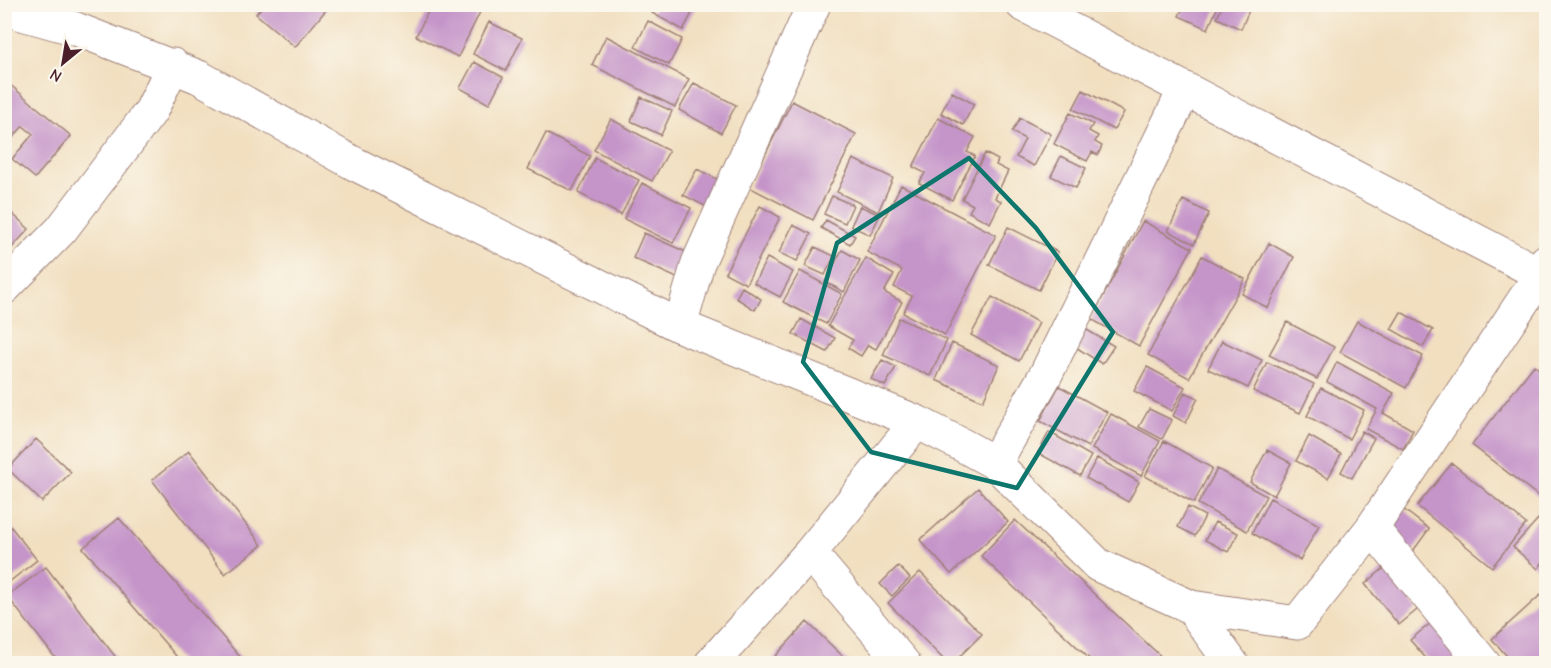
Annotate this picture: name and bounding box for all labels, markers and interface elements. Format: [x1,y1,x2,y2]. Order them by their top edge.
north arrow [33,33,93,93]
text: N [47,65,65,86]

